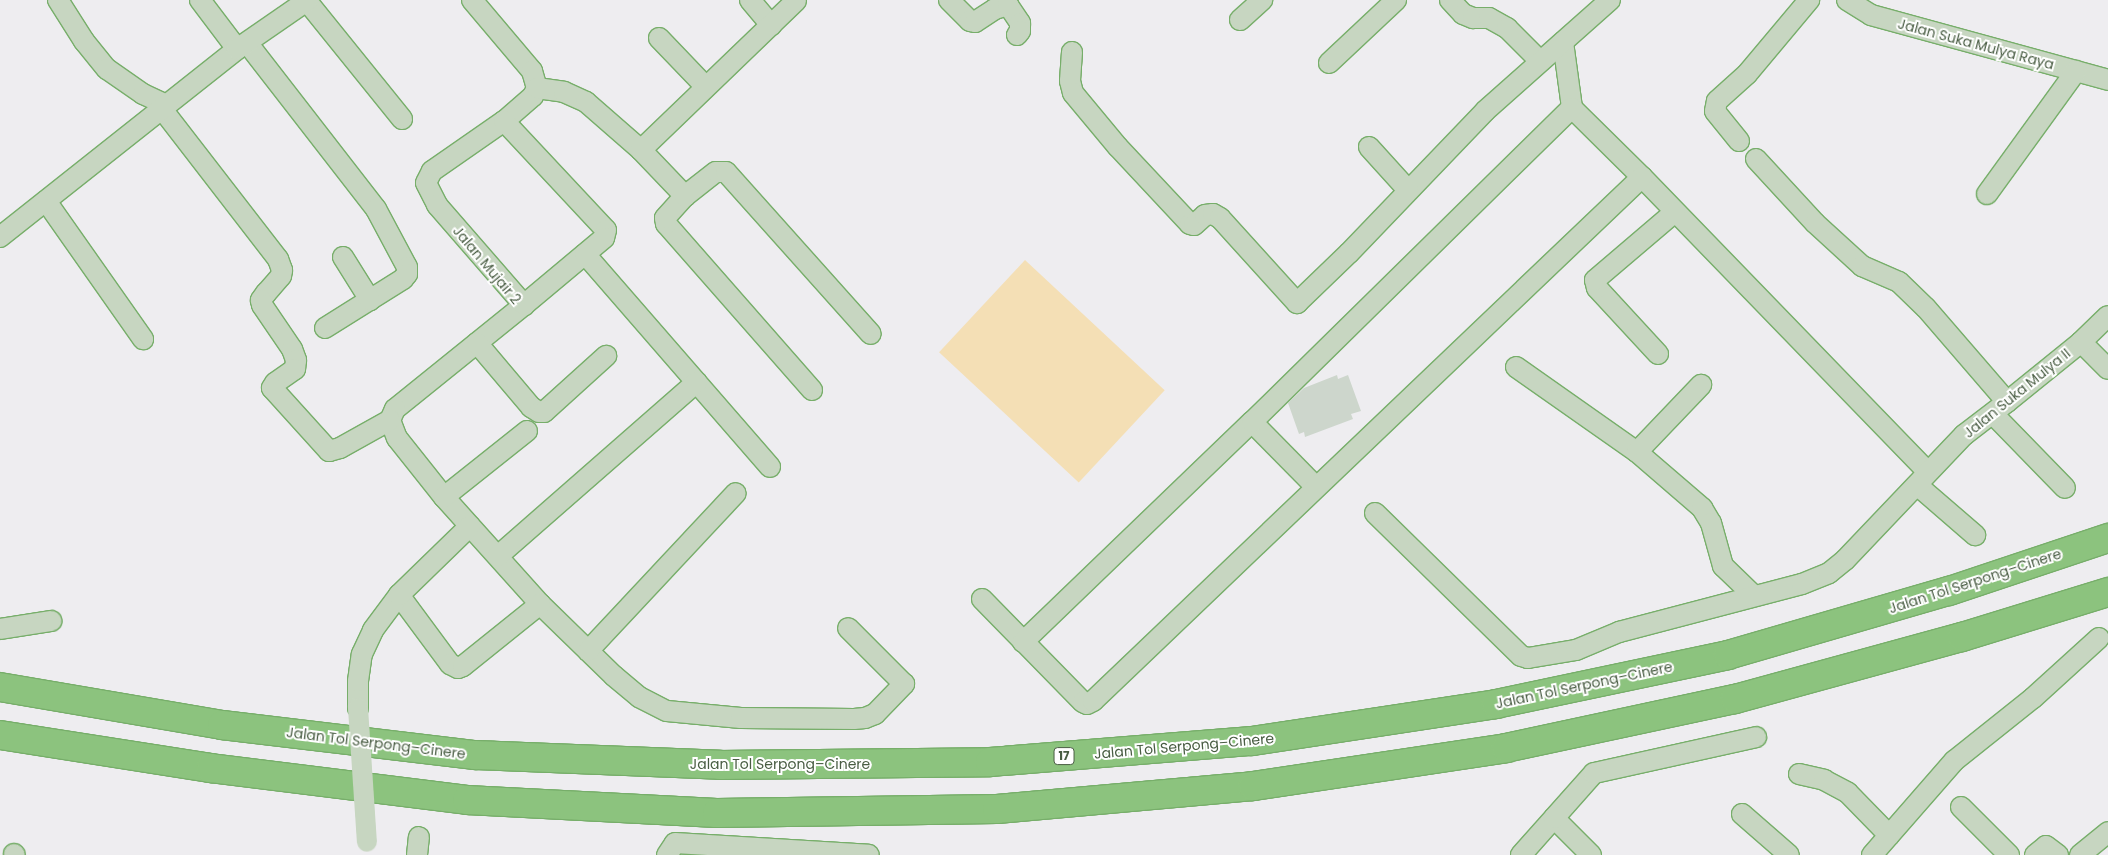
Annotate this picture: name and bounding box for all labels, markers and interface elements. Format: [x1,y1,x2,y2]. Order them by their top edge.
street label: Jalan Suka Mulya Raya [1896,15,2056,73]
street label: Jalan Mujair 2 [449,222,525,308]
street label: Jalan Suka Mulya II [1960,345,2074,441]
street label: Jalan Tol Serpong–Cinere [1887,545,2063,617]
street label: Jalan Tol Serpong–Cinere [1494,658,1674,712]
street label: Jalan Tol Serpong–Cinere [285,724,467,762]
street label: Jalan Tol Serpong–Cinere [1093,730,1275,762]
road number: 17 [1053,746,1075,766]
street label: Jalan Tol Serpong–Cinere [690,756,870,772]

